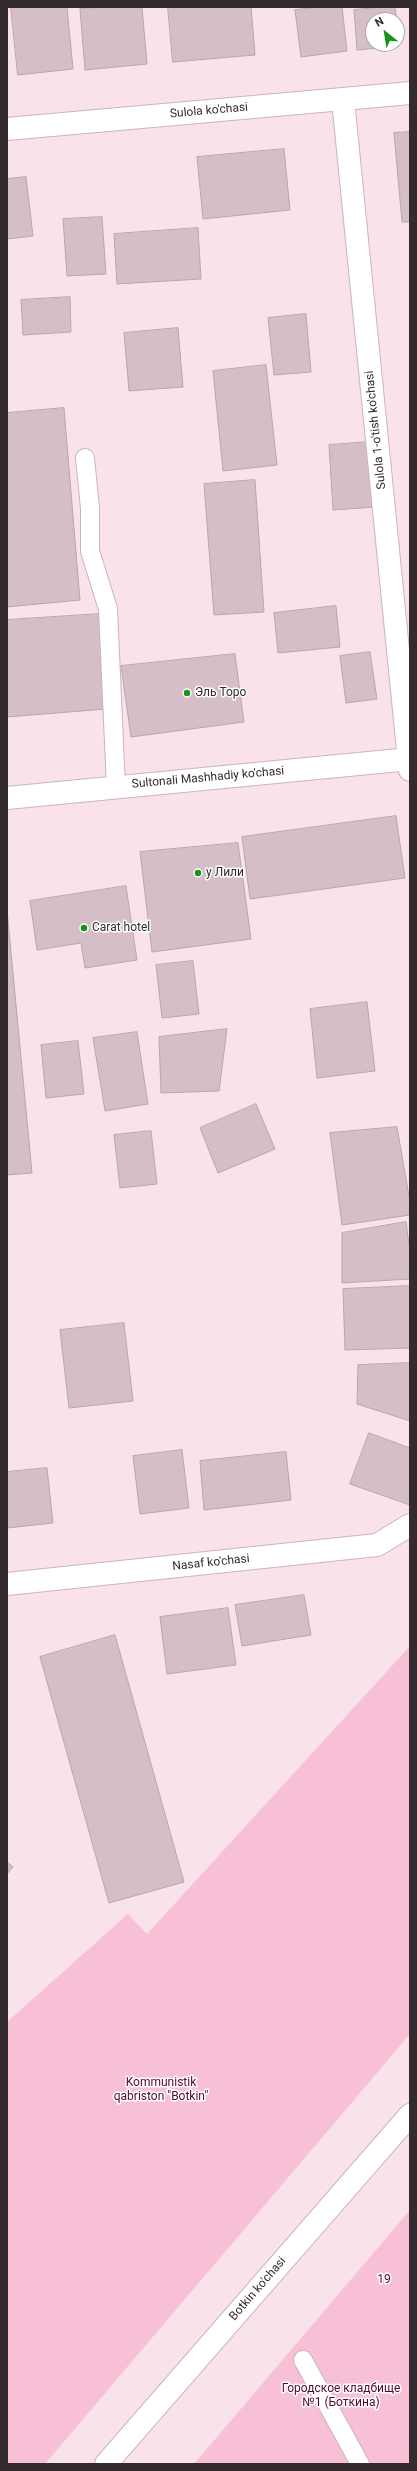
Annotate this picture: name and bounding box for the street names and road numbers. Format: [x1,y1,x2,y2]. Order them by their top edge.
street label: Sulola ko'chasi [169,100,249,122]
street label: Sulola 1-o'tish ko'chasi [363,370,389,490]
street label: Sultonali Mashhadiy ko'chasi [131,764,285,792]
street label: Nasaf ko'chasi [172,1552,250,1574]
street label: Botkin ko'chasi [227,2254,289,2324]

